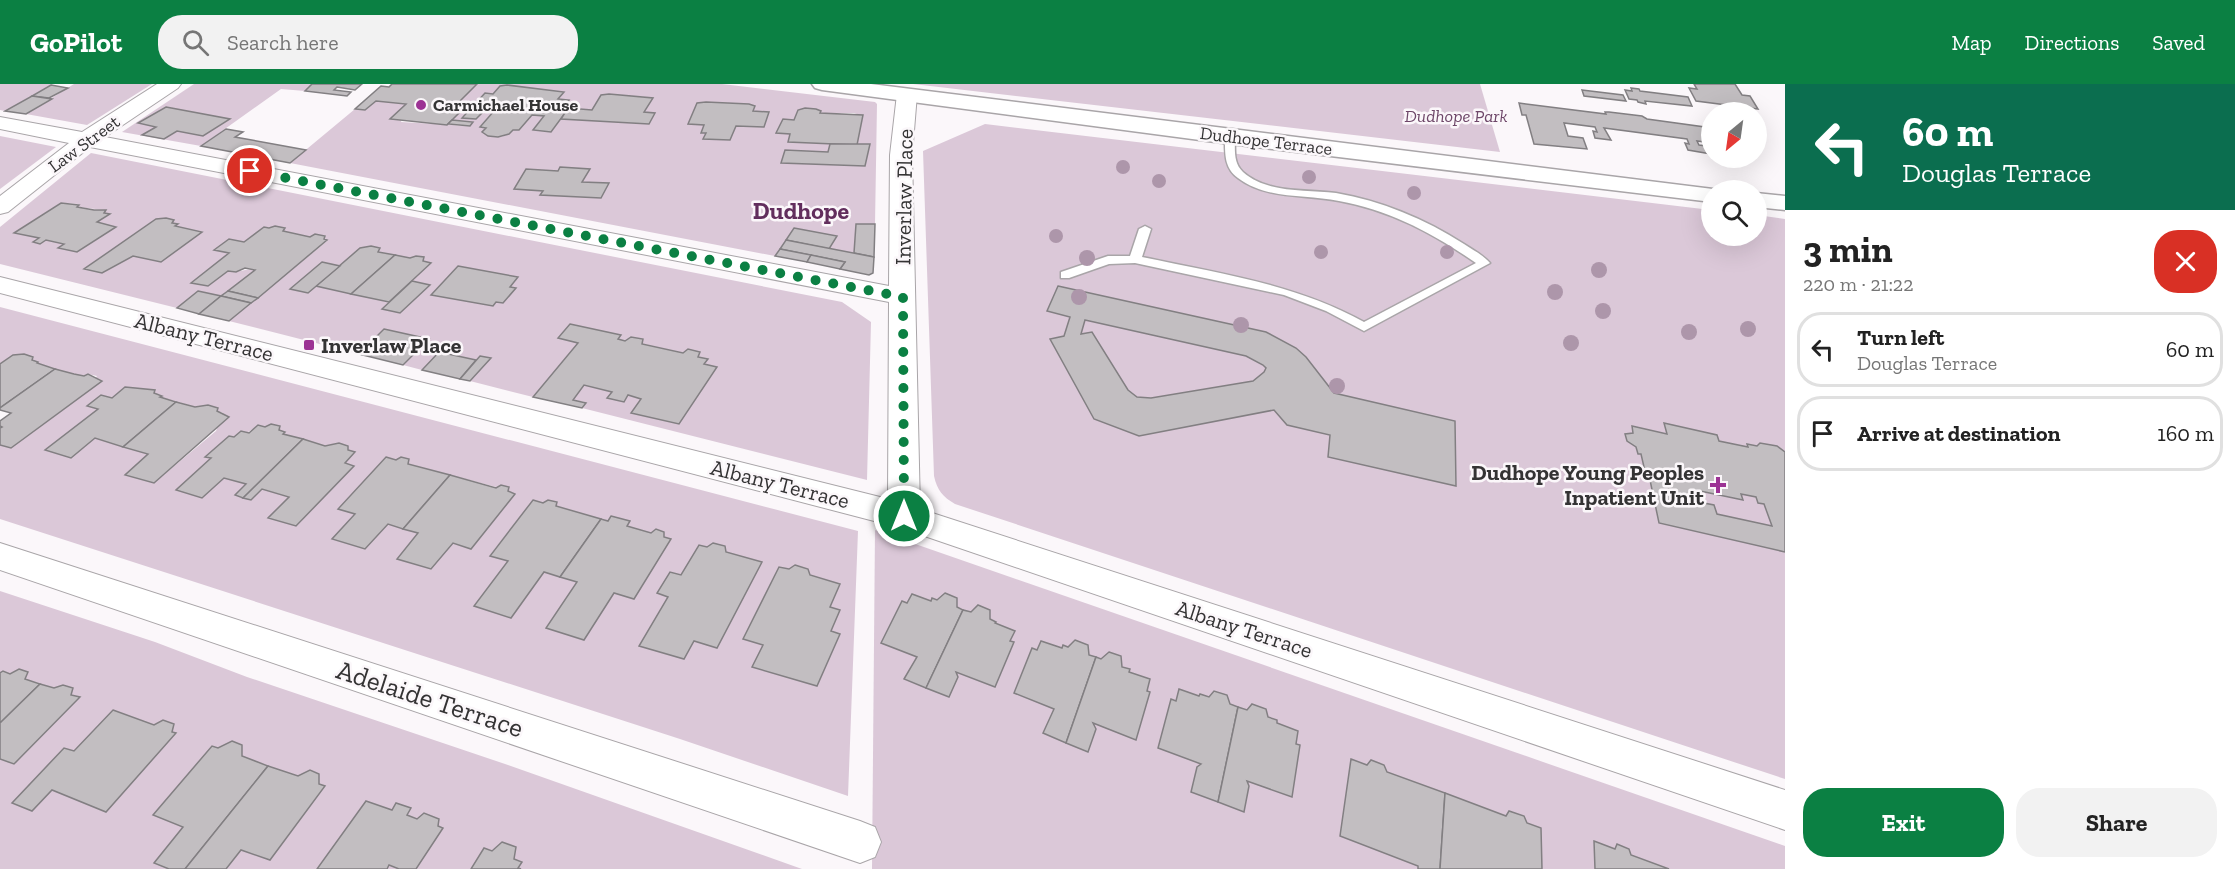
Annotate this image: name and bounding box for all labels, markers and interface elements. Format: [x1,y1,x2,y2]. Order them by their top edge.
search box [158,15,578,69]
text: GoPilot [30,26,122,59]
icon: search [179,26,212,59]
text: Search here [227,29,338,56]
text: Map [1952,30,1992,55]
text: Directions [2025,30,2119,55]
text: Saved [2152,30,2205,55]
place label: Carmichael House [433,94,579,116]
marker: Carmichael House [414,98,428,112]
north arrow [1701,102,1767,168]
map controls [1701,102,1767,246]
park label: Dudhope Park [1405,105,1507,127]
text: 60 m [1902,106,1993,157]
icon: left [1803,108,1881,186]
street label: Law Street [44,111,124,177]
street label: Dudhope Terrace [1199,122,1333,160]
street label: Inverlaw Place [889,129,919,265]
pin [224,145,275,196]
icon: arrive [233,154,266,187]
text: Douglas Terrace [1902,157,2091,189]
button: search [1701,180,1767,246]
district label: Dudhope [753,196,850,225]
text: 3 min [1803,228,1893,271]
button: close [2154,230,2217,293]
text: 220 m · 21:22 [1803,272,1913,296]
street label: Albany Terrace [132,307,276,367]
text: Turn left [1857,324,1944,351]
place label: Inverlaw Place [321,332,462,359]
icon: left [1806,333,1839,366]
text: 60 m [2166,336,2214,363]
marker: Inverlaw Place [302,338,316,352]
text: Douglas Terrace [1857,351,1997,375]
icon: arrive [1806,417,1839,450]
text: Arrive at destination [1857,420,2060,447]
text: 160 m [2157,420,2214,447]
street label: Albany Terrace [708,454,852,514]
place label: Dudhope Young Peoples Inpatient Unit [1471,459,1704,511]
marker: Dudhope Young Peoples Inpatient Unit [1709,476,1727,494]
position arrow [872,484,936,548]
street label: Albany Terrace [1172,594,1316,664]
street label: Adelaide Terrace [333,654,527,744]
button: Exit [1803,788,2004,857]
button: Share [2016,788,2217,857]

